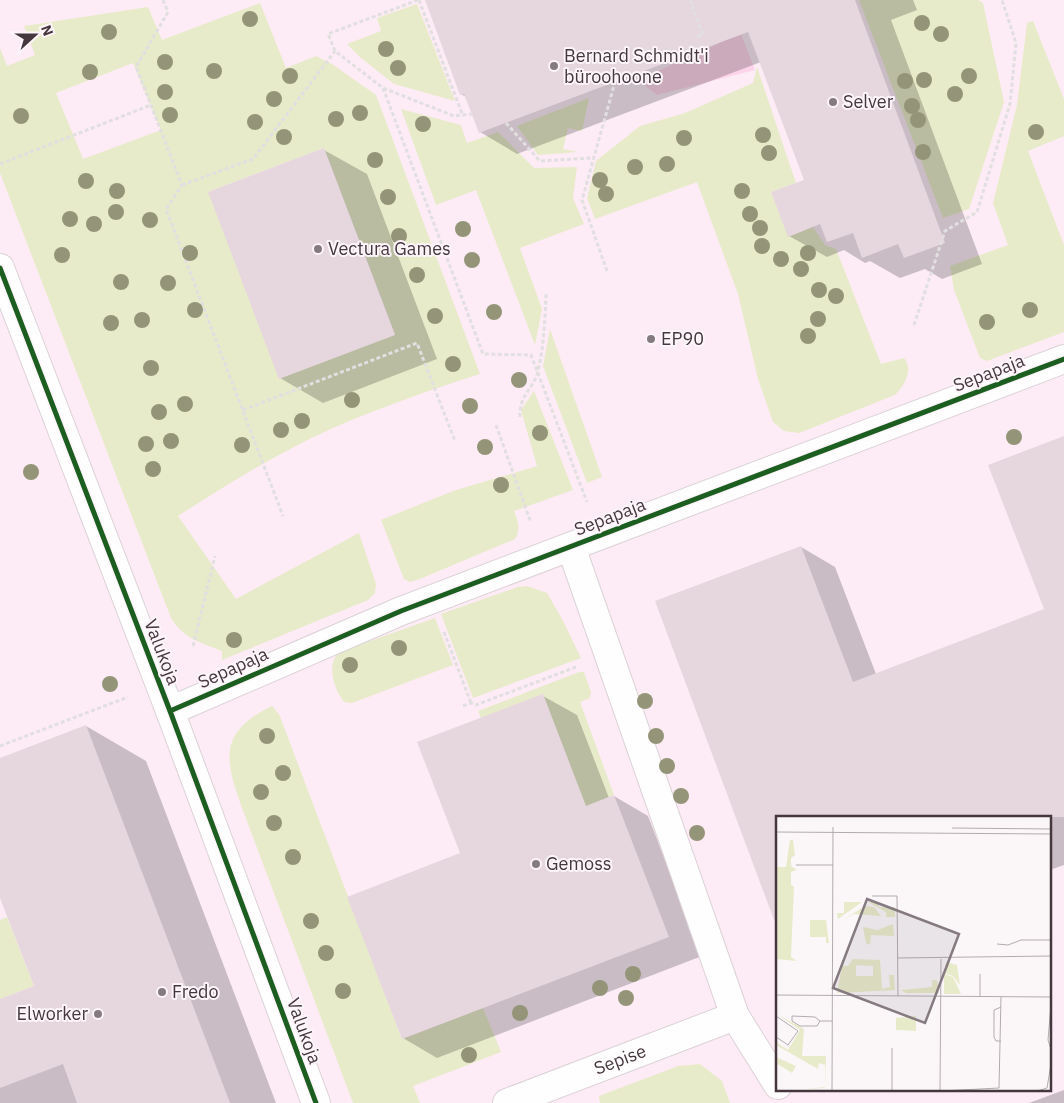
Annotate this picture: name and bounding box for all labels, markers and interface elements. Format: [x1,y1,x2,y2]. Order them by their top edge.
north arrow [10,10,60,60]
text: N [37,22,57,38]
place label: Bernard Schmidt'i büroohoone [564,44,709,88]
marker: Bernard Schmidt'i büroohoone [548,60,560,72]
place label: Selver [843,90,894,113]
marker: Selver [827,96,839,108]
place label: Vectura Games [328,237,451,260]
marker: Vectura Games [312,243,324,255]
place label: EP90 [661,327,704,350]
marker: EP90 [645,333,657,345]
street label: Sepapaja [950,348,1028,397]
street label: Sepapaja [571,492,649,541]
street label: Valukoja [139,616,186,688]
street label: Sepapaja [194,642,272,693]
inset map [776,816,1052,1090]
place label: Gemoss [546,852,612,875]
marker: Gemoss [530,858,542,870]
place label: Fredo [172,980,219,1003]
marker: Fredo [156,986,168,998]
street label: Valukoja [282,995,327,1067]
place label: Elworker [17,1002,88,1025]
marker: Elworker [92,1008,104,1020]
street label: Sepise [591,1039,649,1080]

